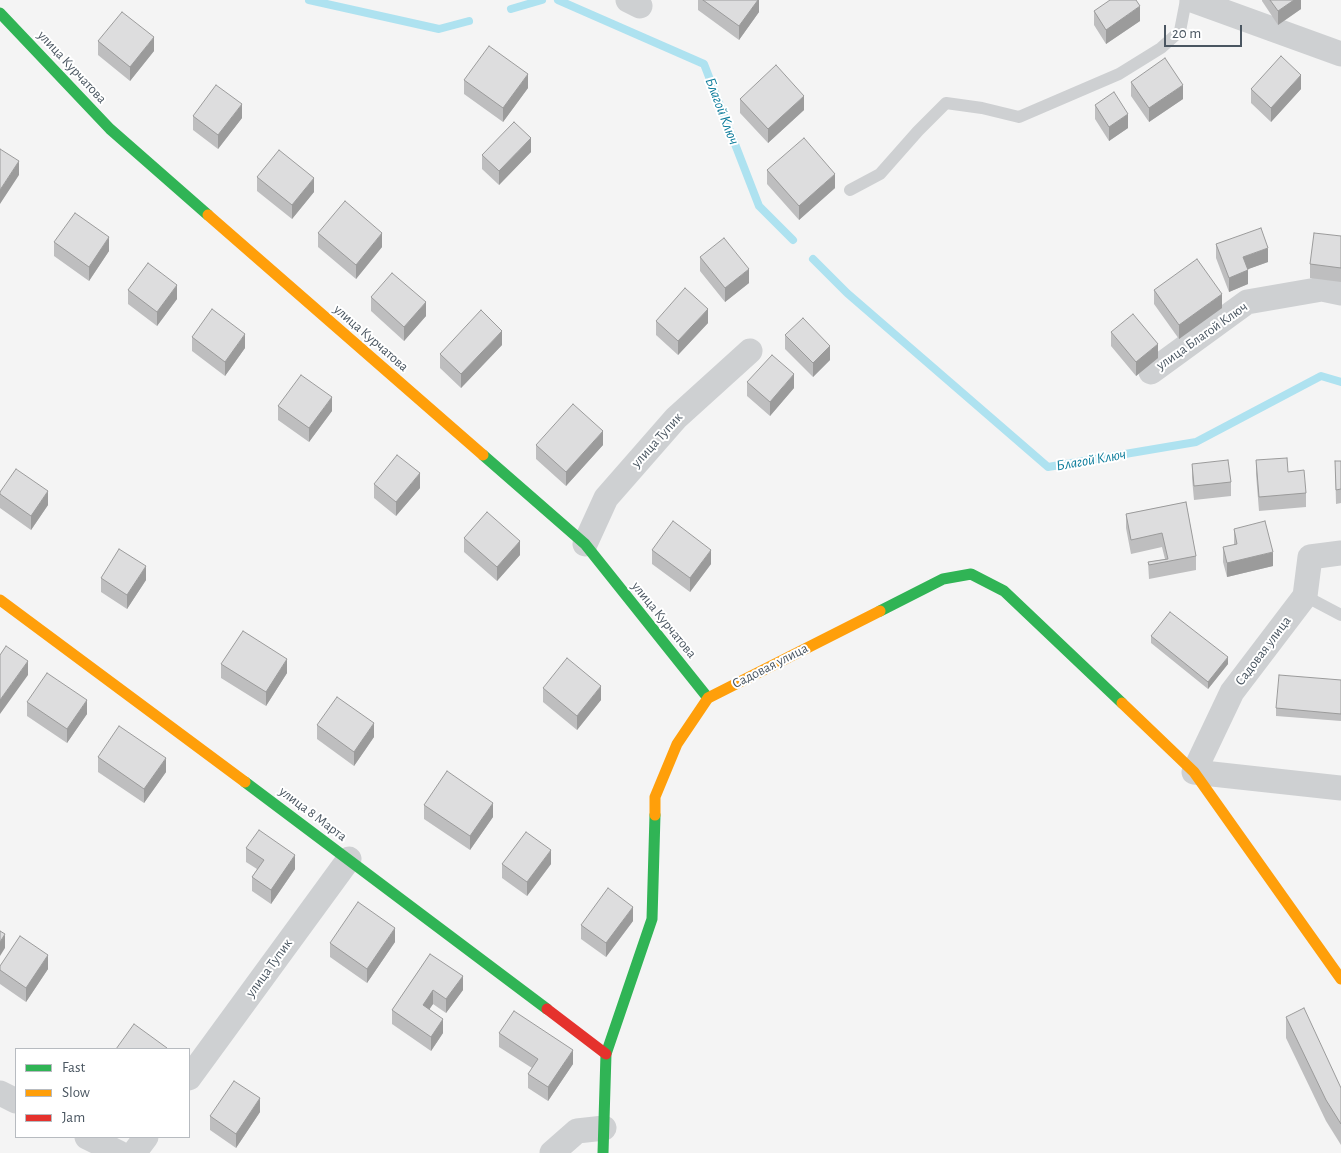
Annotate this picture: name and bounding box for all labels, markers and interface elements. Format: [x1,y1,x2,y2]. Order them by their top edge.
scale bar [1166,15,1244,47]
text: 20 m [1172,26,1201,41]
street label: улица Курчатова [34,27,110,107]
water label: Благой Ключ [701,75,743,147]
street label: улица Благой Ключ [1153,298,1251,374]
street label: улица Курчатова [330,301,412,375]
street label: улица Тупик [628,409,686,471]
water label: Благой Ключ [1055,445,1127,475]
street label: улица Курчатова [628,578,700,662]
street label: Садовая улица [1231,613,1295,689]
street label: Садовая улица [729,640,811,692]
street label: улица 8 Марта [276,783,350,845]
street label: улица Тупик [242,935,296,1001]
legend [15,1048,190,1138]
text: Fast [62,1060,85,1075]
text: Slow [62,1085,90,1100]
text: Jam [62,1110,85,1125]

